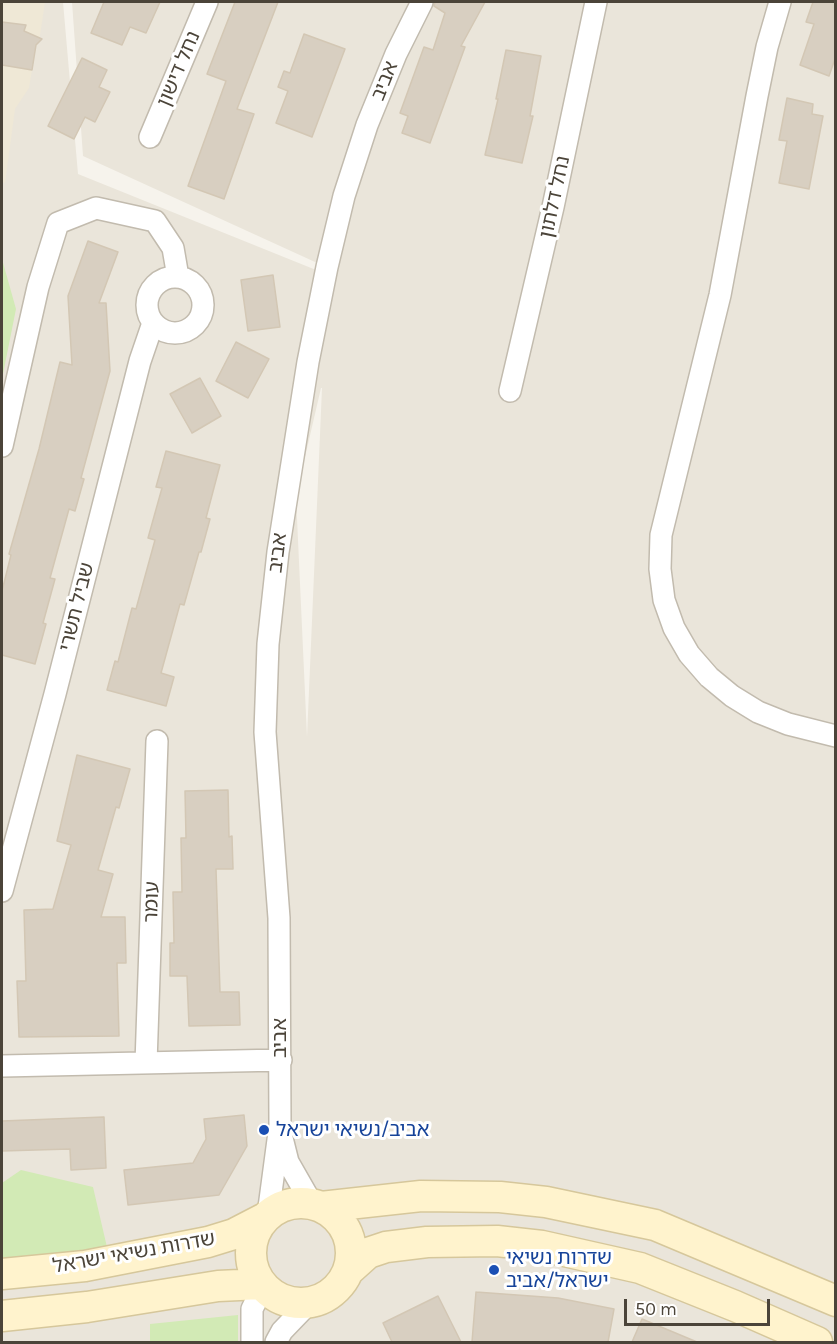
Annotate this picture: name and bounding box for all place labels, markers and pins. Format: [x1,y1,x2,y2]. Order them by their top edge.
place label: אביב/נשיאי ישראל [276,1118,429,1142]
marker: אביב/נשיאי ישראל [257,1123,271,1137]
place label: שדרות נשיאי ישראל/אביב [506,1246,612,1293]
marker: שדרות נשיאי ישראל/אביב [487,1263,501,1277]

